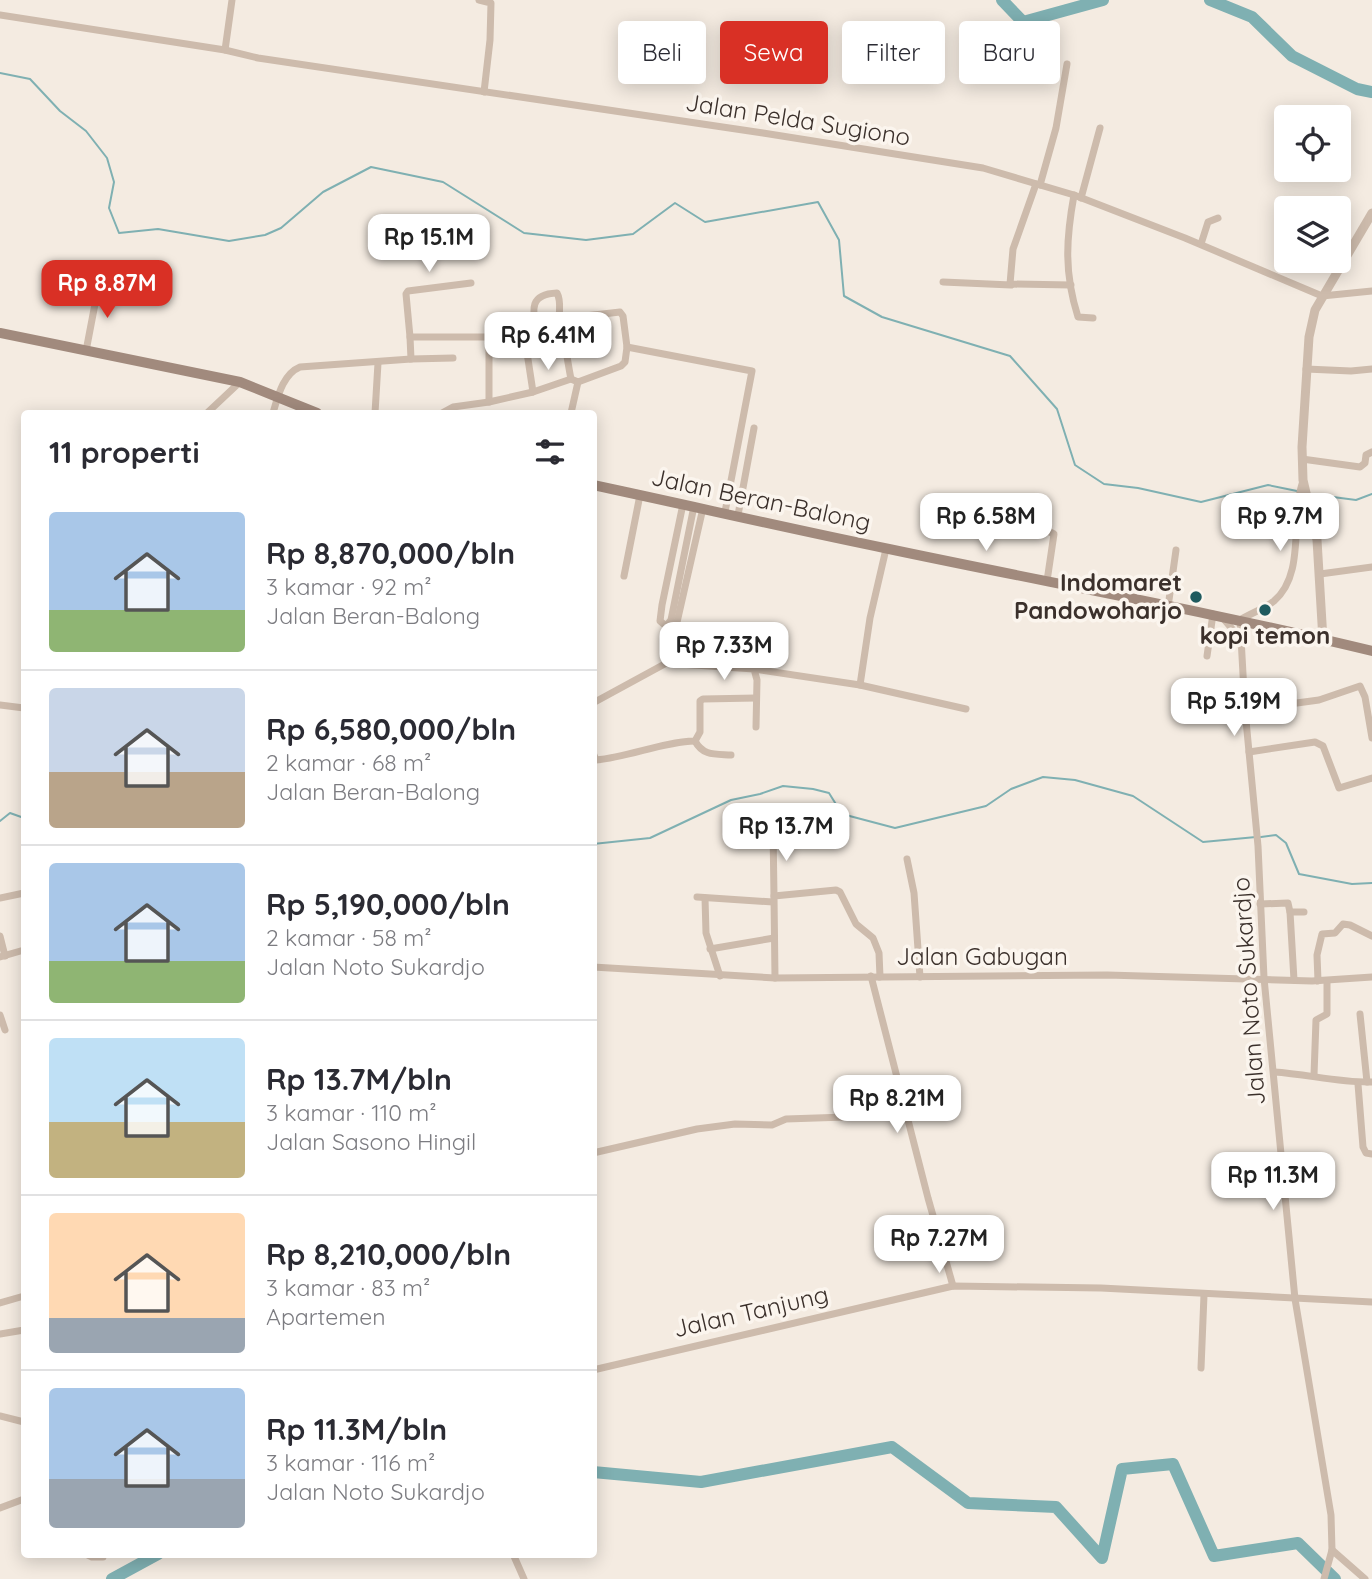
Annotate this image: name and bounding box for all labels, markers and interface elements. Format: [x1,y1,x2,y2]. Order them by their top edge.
chip: Beli [618,21,706,84]
chip: Sewa [720,21,828,84]
chip: Filter [842,21,945,84]
chip: Baru [959,21,1060,84]
street label: Jalan Pelda Sugiono [684,86,913,152]
map controls [1274,105,1351,273]
button: locate [1274,105,1351,182]
button: layers [1274,196,1351,273]
pin: Rp 15.1M [357,215,501,274]
text: Rp 15.1M [384,222,474,251]
pin: Rp 8.87M [35,260,179,320]
text: Rp 8.87M [57,268,157,297]
pin: Rp 6.41M [476,312,620,372]
text: Rp 6.41M [500,320,596,349]
text: 11 properti [49,433,200,471]
icon: filters [531,433,569,471]
street label: Jalan Beran-Balong [649,461,874,537]
pin: Rp 6.58M [914,494,1058,553]
pin: Rp 9.7M [1215,494,1345,553]
text: Rp 6.58M [936,501,1036,530]
text: Rp 9.7M [1237,501,1323,530]
text: Rp 8,870,000/bln [266,534,515,572]
icon: home [105,540,189,624]
place label: Indomaret Pandowoharjo [1014,567,1182,625]
text: 3 kamar · 92 m² [266,572,431,601]
marker: Indomaret Pandowoharjo [1188,589,1204,605]
text: Jalan Beran-Balong [266,601,480,630]
marker: kopi temon [1257,602,1273,618]
place label: kopi temon [1200,620,1330,650]
pin: Rp 7.33M [652,622,796,682]
text: Rp 7.33M [676,630,772,659]
pin: Rp 5.19M [1162,678,1306,738]
text: Rp 5.19M [1187,686,1281,715]
text: Rp 6,580,000/bln [266,710,516,748]
icon: home [105,716,189,800]
text: 2 kamar · 68 m² [266,748,431,777]
text: Jalan Beran-Balong [266,777,480,806]
pin: Rp 13.7M [714,804,858,863]
text: Rp 13.7M [738,811,834,840]
street label: Jalan Noto Sukardjo [1225,876,1271,1106]
text: Rp 5,190,000/bln [266,885,510,923]
icon: home [105,891,189,975]
text: 2 kamar · 58 m² [266,923,432,952]
street label: Jalan Gabugan [896,941,1068,971]
text: Jalan Noto Sukardjo [266,952,485,981]
text: Rp 13.7M/bln [266,1060,452,1098]
icon: home [105,1066,189,1150]
pin: Rp 8.21M [825,1076,969,1135]
text: Rp 8.21M [849,1083,945,1112]
text: 3 kamar · 110 m² [266,1098,437,1127]
text: Jalan Sasono Hingil [266,1127,476,1156]
pin: Rp 11.3M [1201,1152,1345,1212]
text: Rp 11.3M [1227,1160,1319,1189]
pin: Rp 7.27M [867,1216,1011,1275]
text: Rp 7.27M [890,1223,988,1252]
text: Rp 8,210,000/bln [266,1235,511,1273]
icon: home [105,1241,189,1325]
text: 3 kamar · 83 m² [266,1273,430,1302]
street label: Jalan Tanjung [670,1279,831,1343]
text: Apartemen [266,1302,386,1331]
text: Rp 11.3M/bln [266,1410,447,1448]
icon: home [105,1416,189,1500]
text: 3 kamar · 116 m² [266,1448,435,1477]
text: Jalan Noto Sukardjo [266,1477,485,1506]

